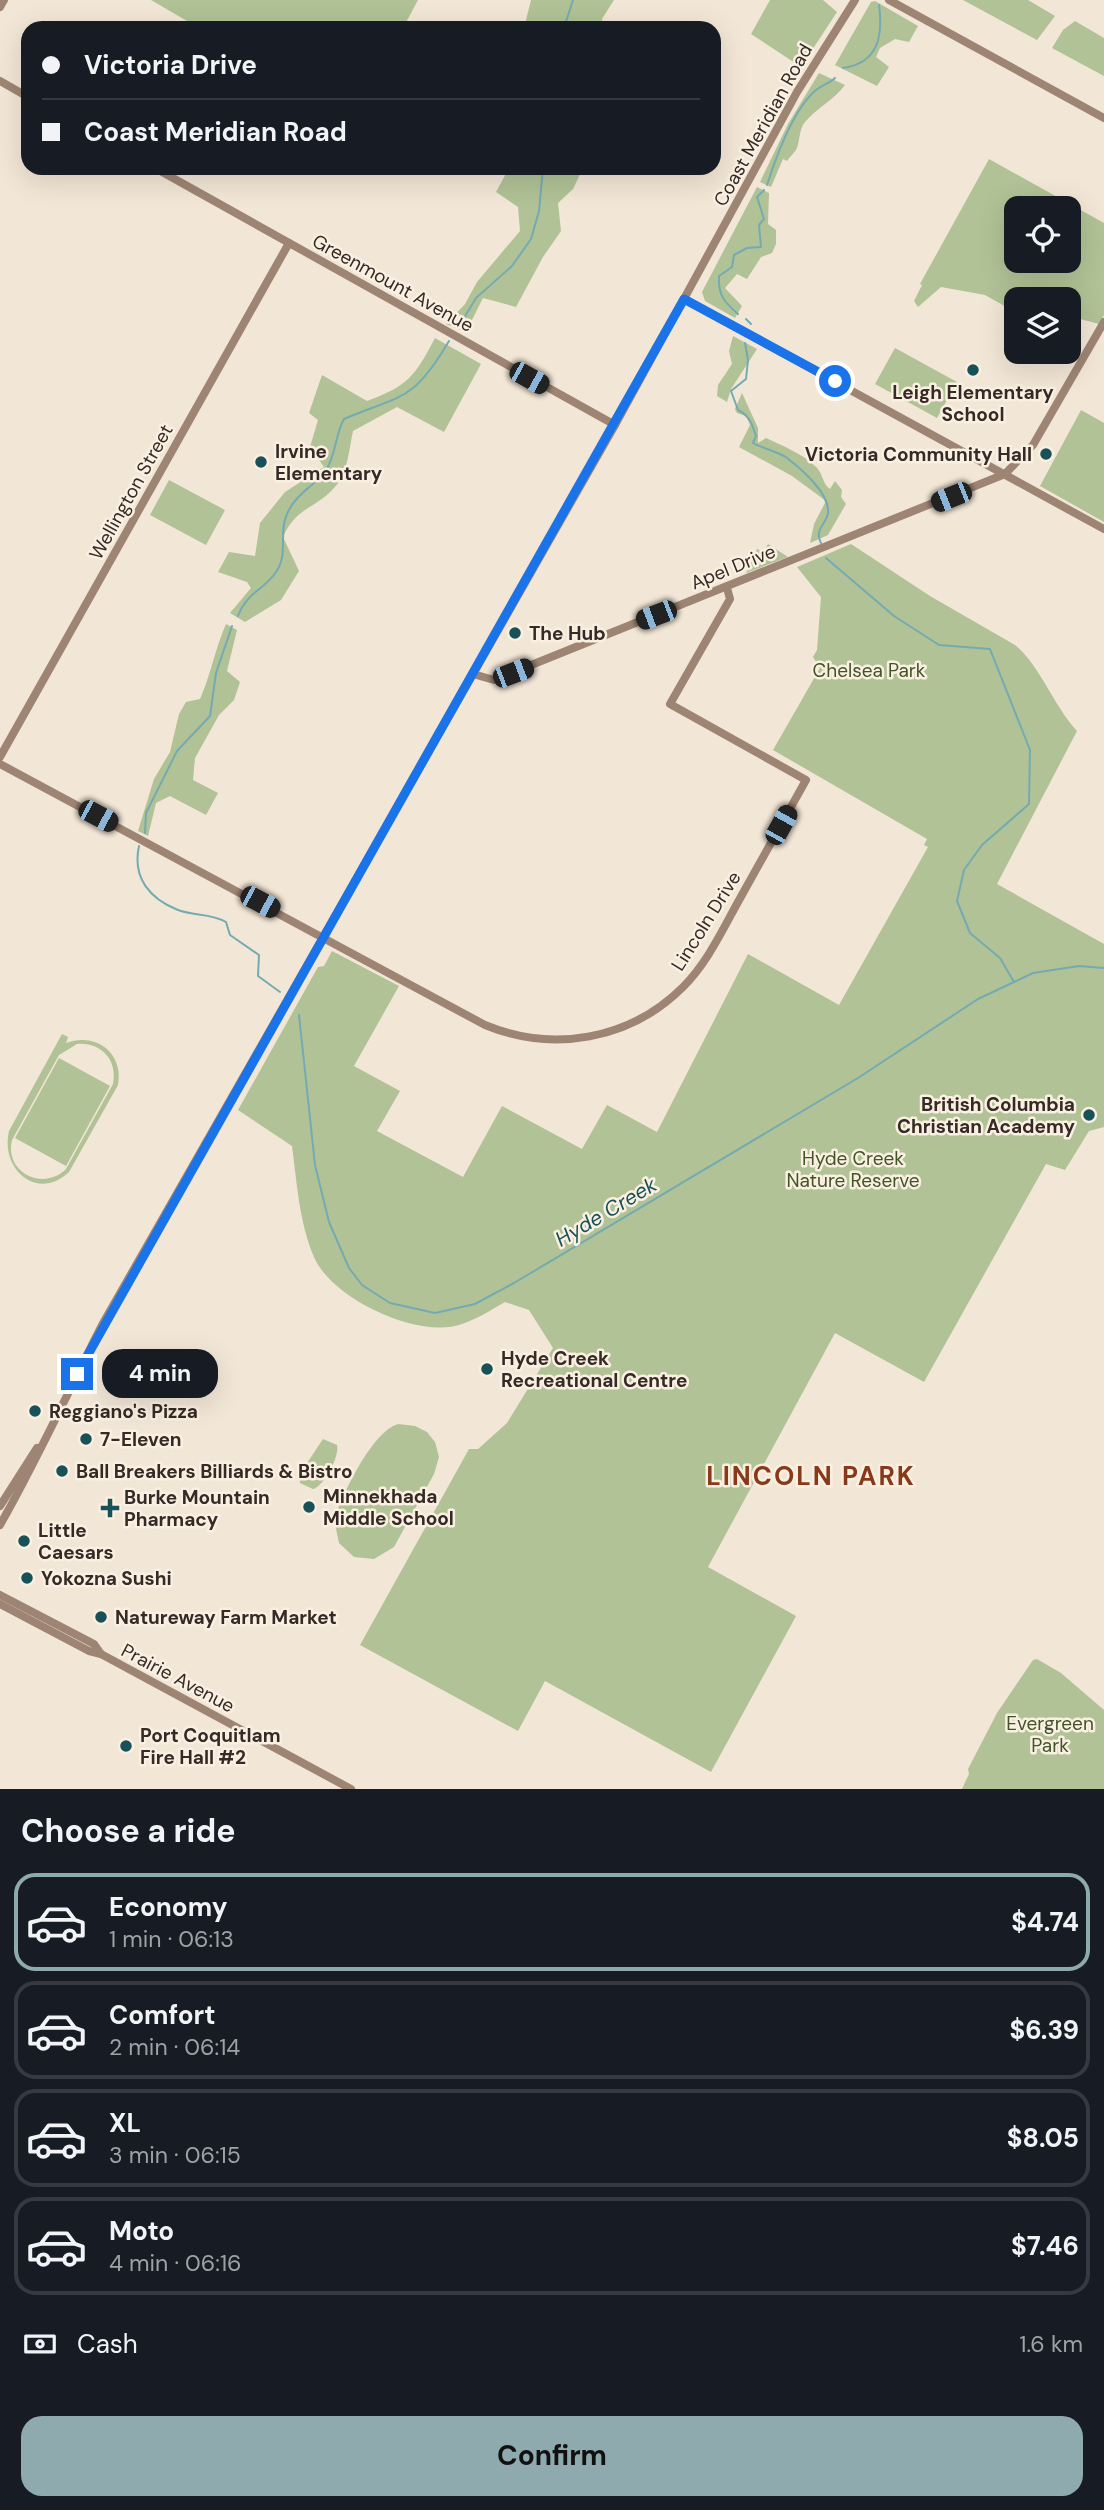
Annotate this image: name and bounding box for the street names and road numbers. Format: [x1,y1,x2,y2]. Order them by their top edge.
street label: Coast Meridian Road [708,39,818,211]
street label: Greenmount Avenue [308,228,478,338]
street label: Wellington Street [83,420,179,564]
street label: Apel Drive [687,539,779,595]
street label: Lincoln Drive [666,867,746,975]
street label: Prairie Avenue [117,1638,239,1718]

